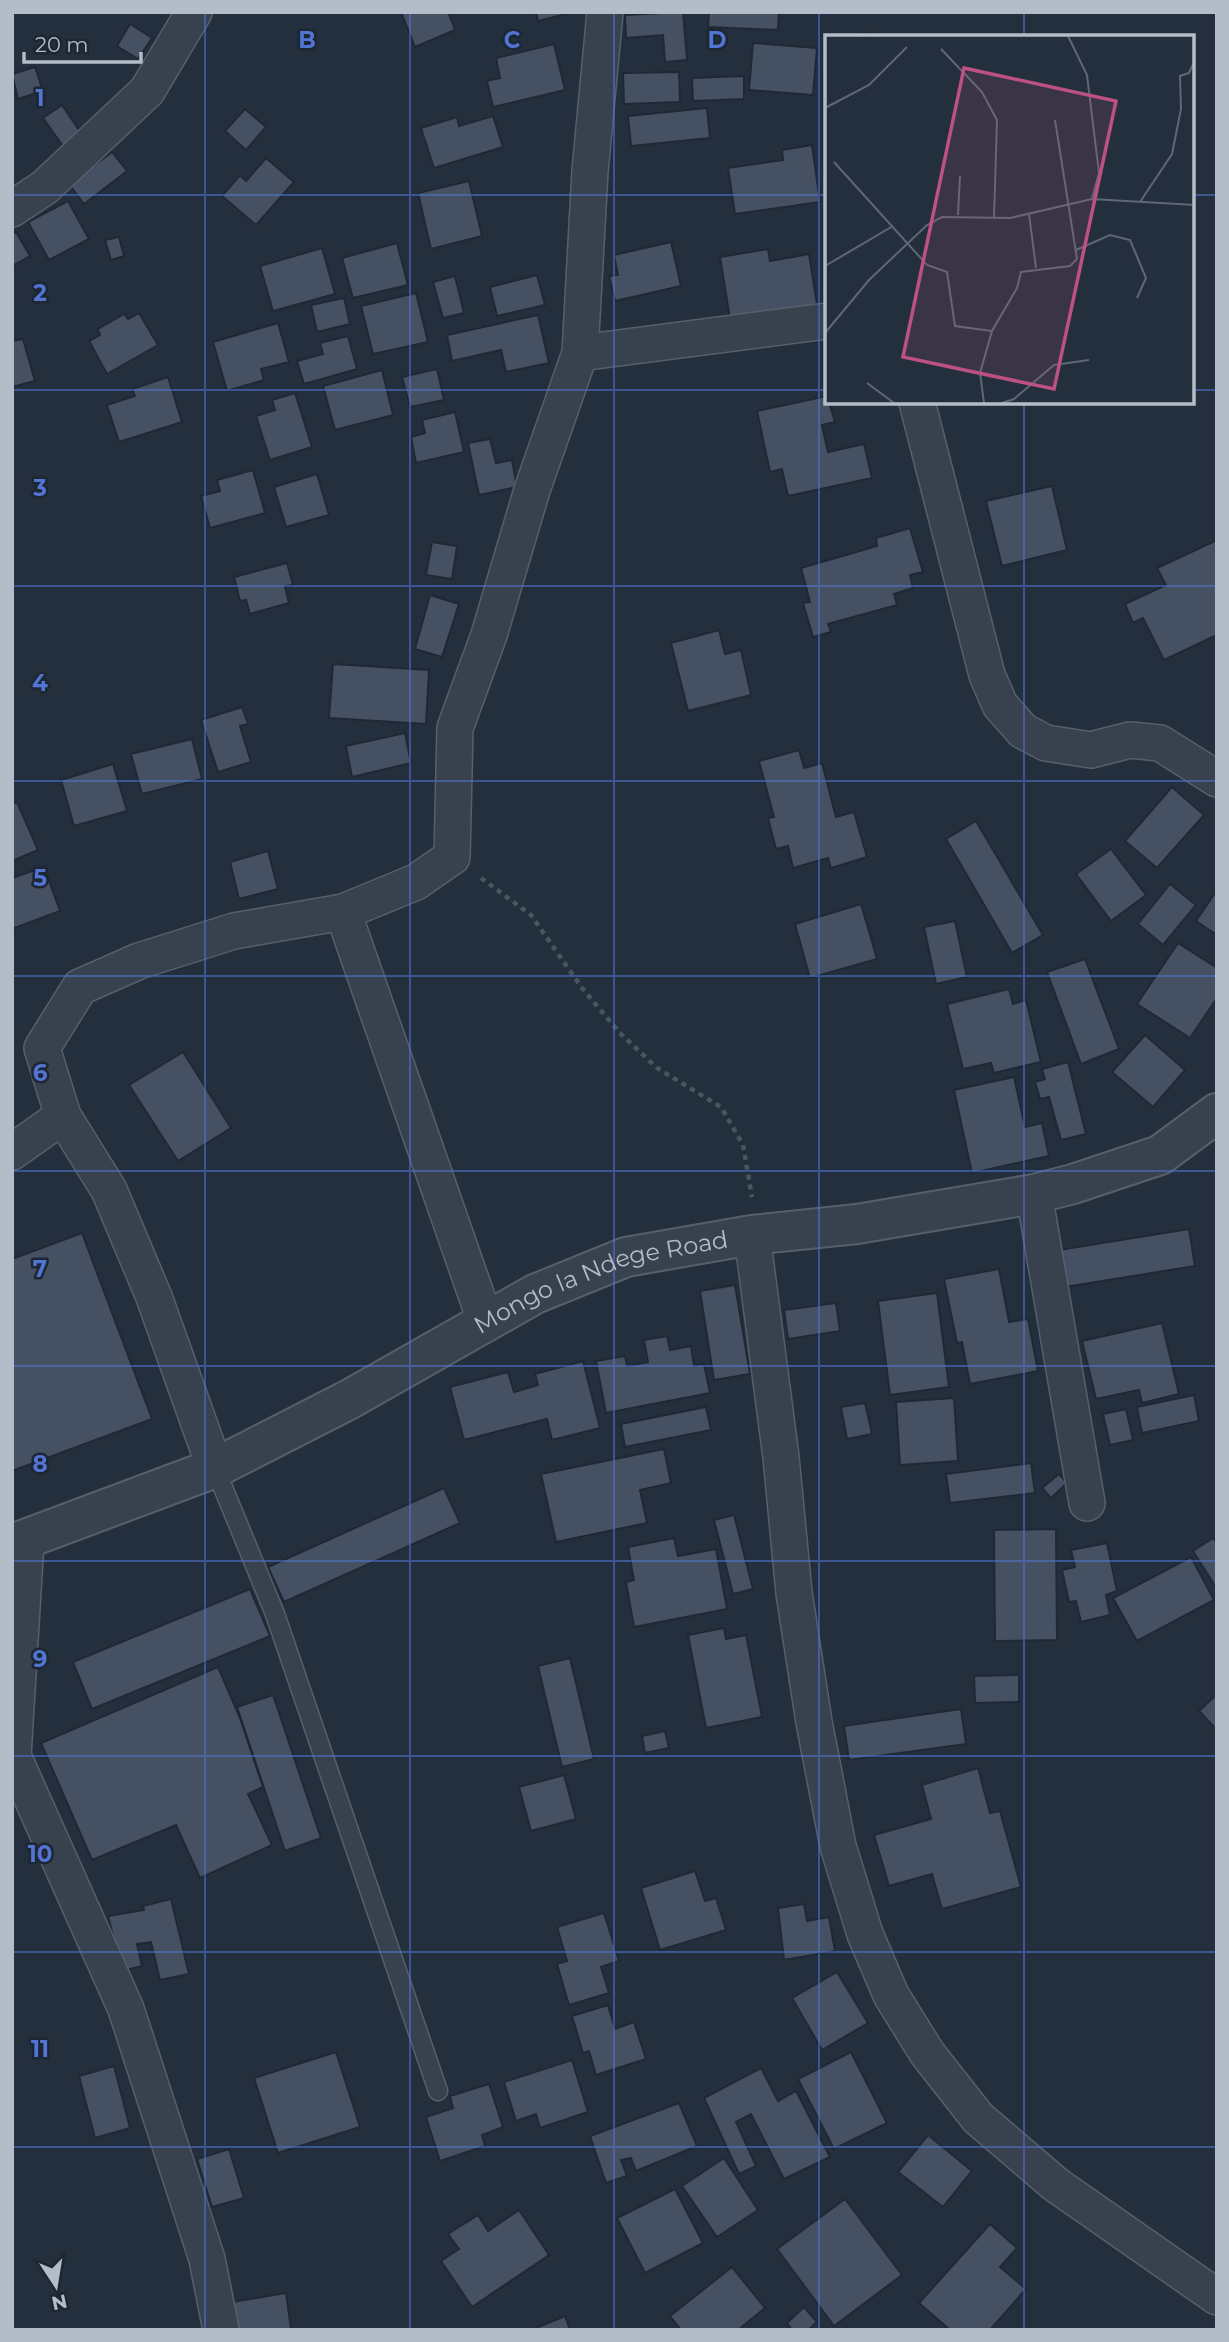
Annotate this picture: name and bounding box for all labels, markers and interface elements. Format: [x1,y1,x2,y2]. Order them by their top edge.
scale bar [24,21,142,65]
text: B [298,26,316,54]
text: C [504,26,521,54]
text: D [708,26,727,54]
text: 20 m [35,32,89,57]
inset map [825,35,1194,404]
text: 1 [35,84,45,112]
text: 2 [33,279,47,307]
text: 3 [32,474,47,502]
text: 4 [32,669,48,697]
text: 5 [33,864,47,892]
text: 6 [33,1059,48,1087]
street label: Mongo la Ndege Road [469,1224,730,1340]
text: 7 [33,1255,47,1283]
text: 8 [32,1450,48,1478]
text: 9 [33,1645,47,1673]
text: 10 [28,1840,52,1868]
text: 11 [31,2035,49,2063]
north arrow [21,2251,91,2321]
text: N [50,2289,69,2315]

